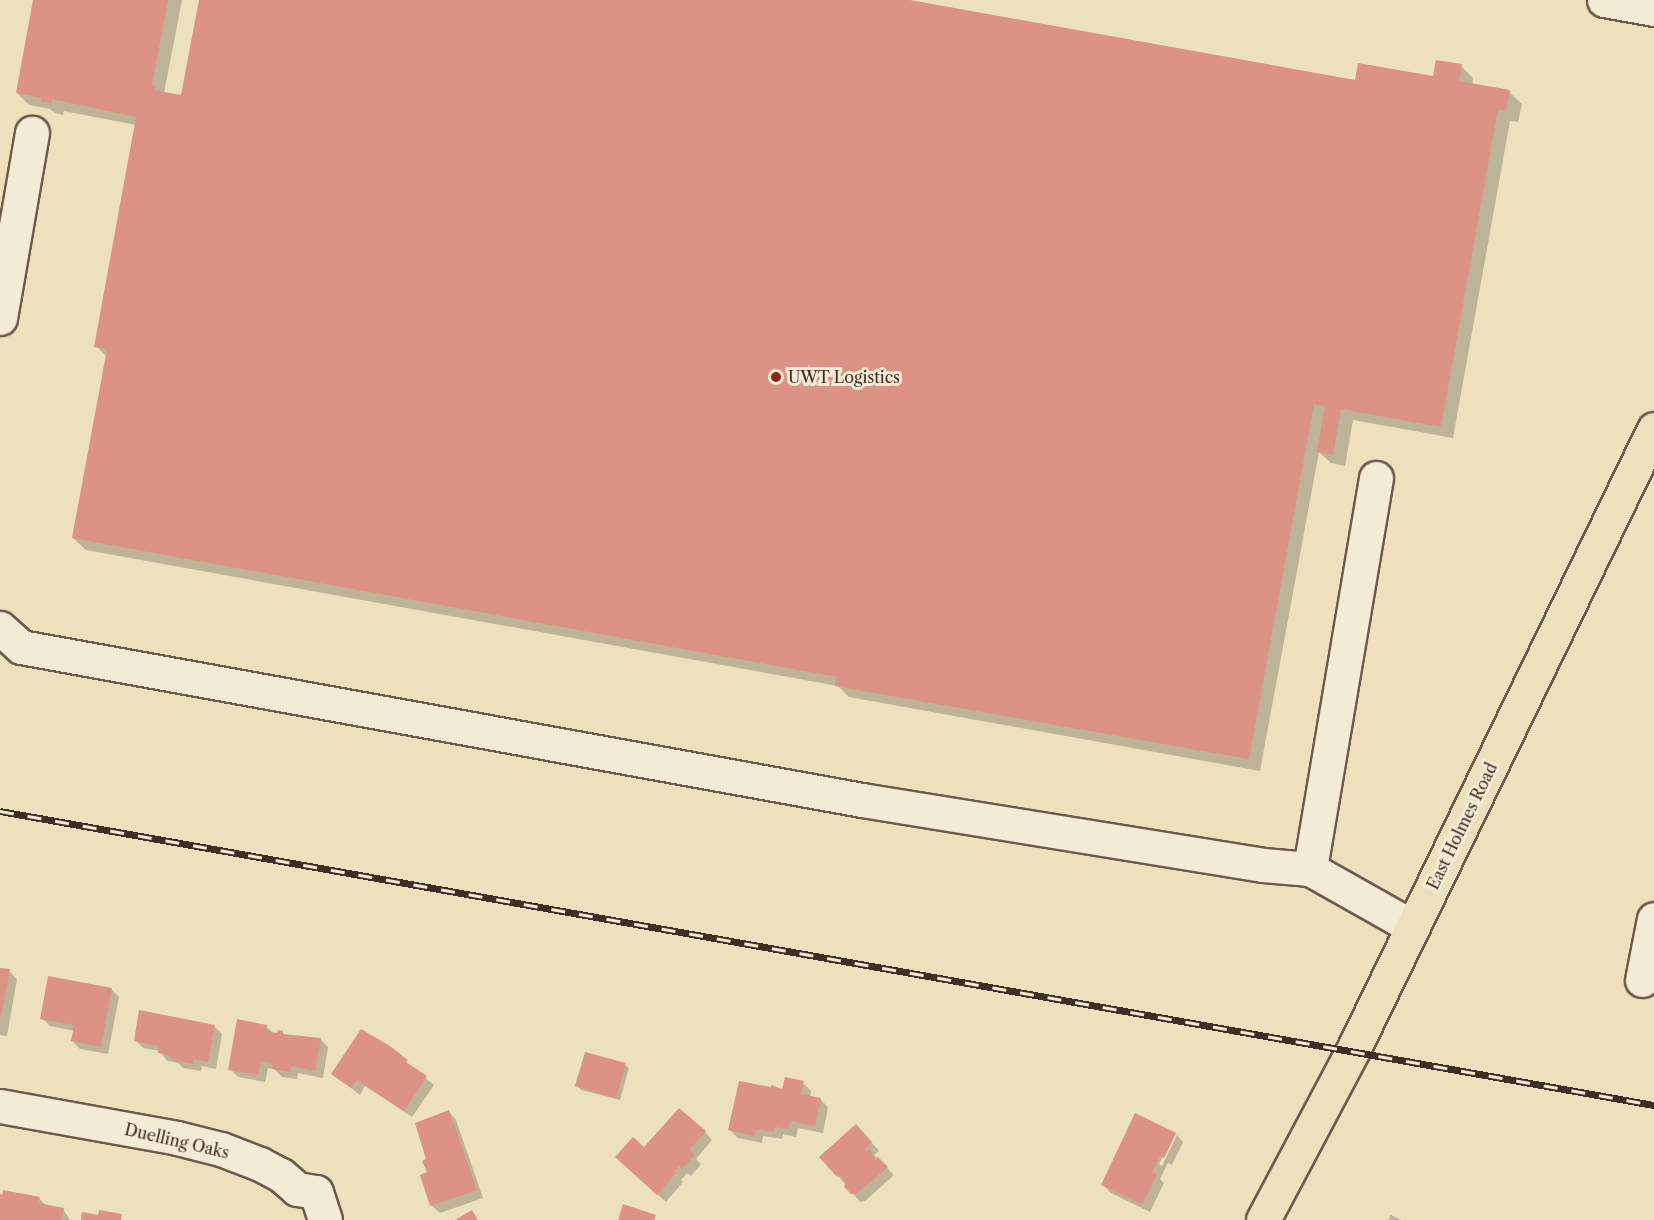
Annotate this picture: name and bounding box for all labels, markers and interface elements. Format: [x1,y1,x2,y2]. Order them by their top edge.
place label: UWT Logistics [788,367,900,387]
marker: UWT Logistics [769,370,783,384]
street label: East Holmes Road [1423,759,1501,893]
street label: Duelling Oaks [123,1120,231,1162]

